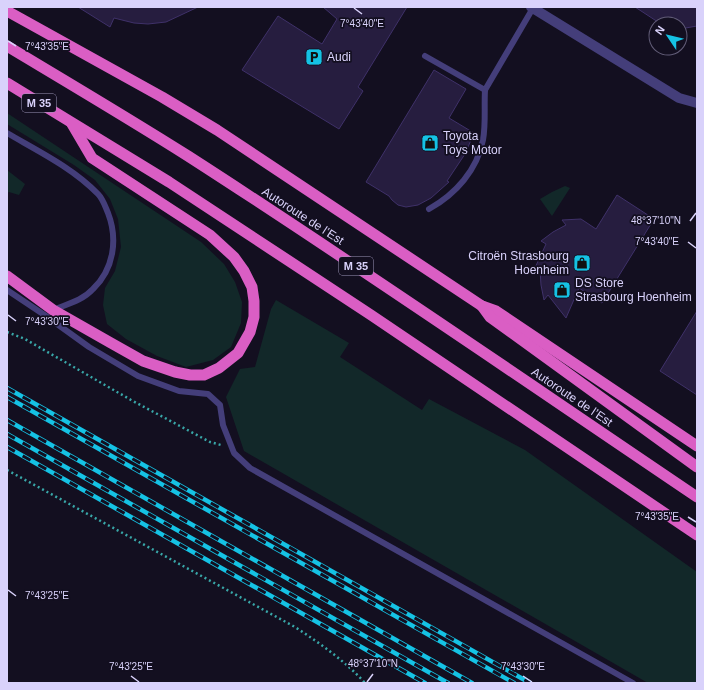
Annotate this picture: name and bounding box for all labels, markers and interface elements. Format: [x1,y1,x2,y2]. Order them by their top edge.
north arrow [648,16,688,56]
text: 7°43'40"E [340,18,384,29]
text: N [653,24,667,37]
text: 7°43'35"E [25,41,69,52]
parking icon: Audi [304,47,324,67]
place label: Audi [327,50,351,64]
road number: M 35 [22,94,56,112]
place label: Toyota Toys Motor [443,129,502,157]
shop icon: Toyota Toys Motor [420,133,440,153]
street label: Autoroute de l’Est [259,184,347,248]
text: 48°37'10"N [631,215,681,226]
text: 7°43'40"E [635,236,679,247]
place label: Citroën Strasbourg Hoenheim [468,249,569,277]
shop icon: Citroën Strasbourg Hoenheim [572,253,592,273]
road number: M 35 [339,257,373,275]
place label: DS Store Strasbourg Hoenheim [575,276,692,304]
shop icon: DS Store Strasbourg Hoenheim [552,280,572,300]
text: 7°43'30"E [25,316,69,327]
street label: Autoroute de l’Est [529,365,616,430]
text: 7°43'35"E [635,511,679,522]
text: 7°43'25"E [25,590,69,601]
text: 48°37'10"N [348,658,398,669]
text: 7°43'25"E [109,661,153,672]
text: 7°43'30"E [501,661,545,672]

